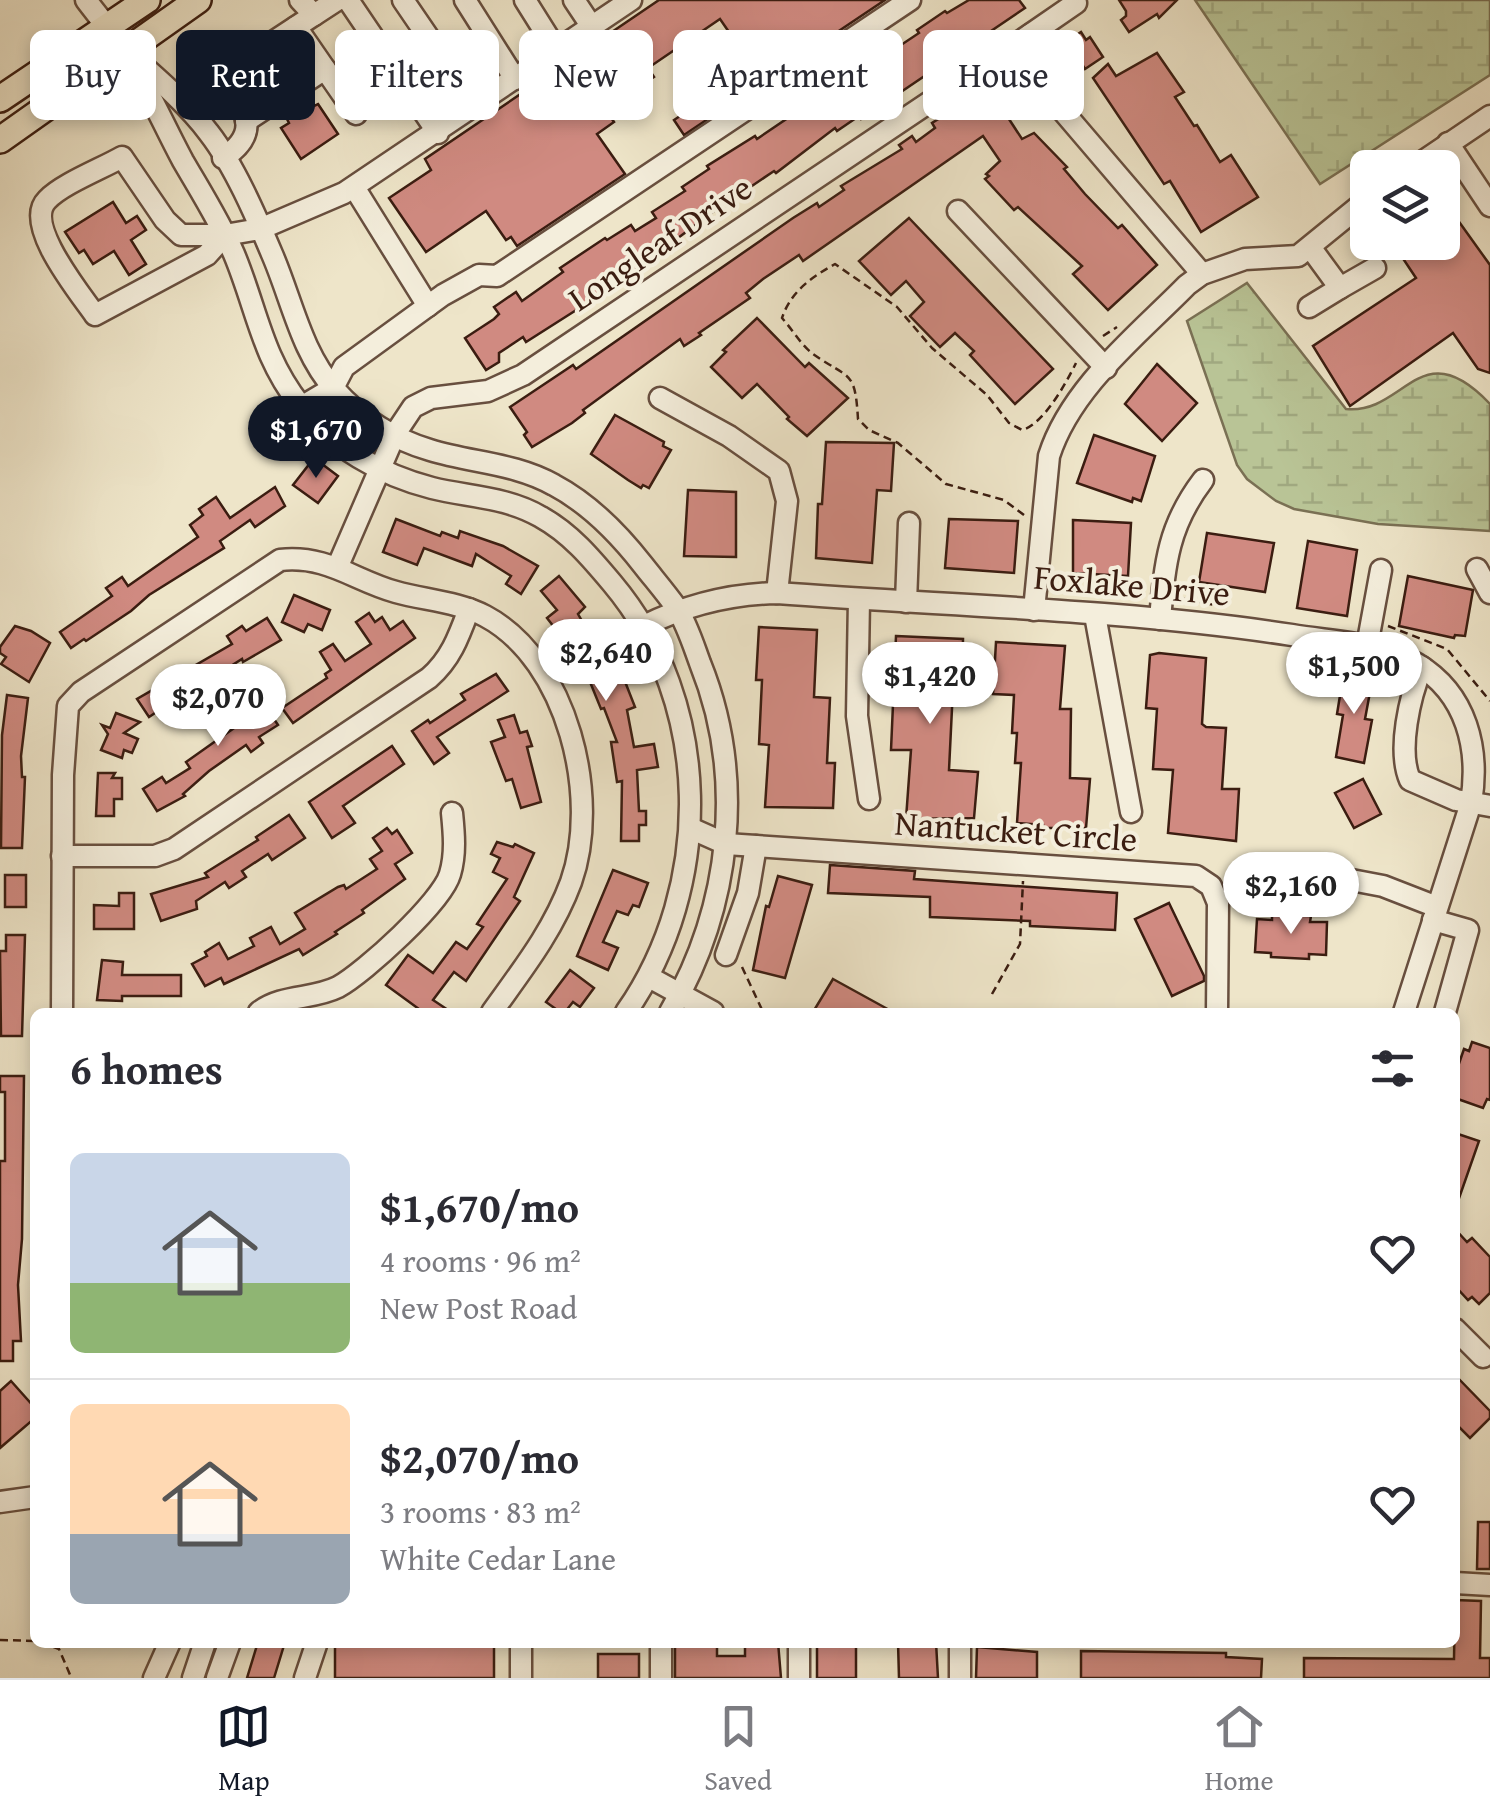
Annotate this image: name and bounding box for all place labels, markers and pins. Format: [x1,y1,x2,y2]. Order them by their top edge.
pin: $1,670 [235,396,397,481]
pin: $2,640 [525,619,687,704]
pin: $1,500 [1273,632,1435,717]
pin: $1,420 [849,642,1011,727]
pin: $2,070 [137,664,299,749]
pin: $2,160 [1210,852,1372,937]

